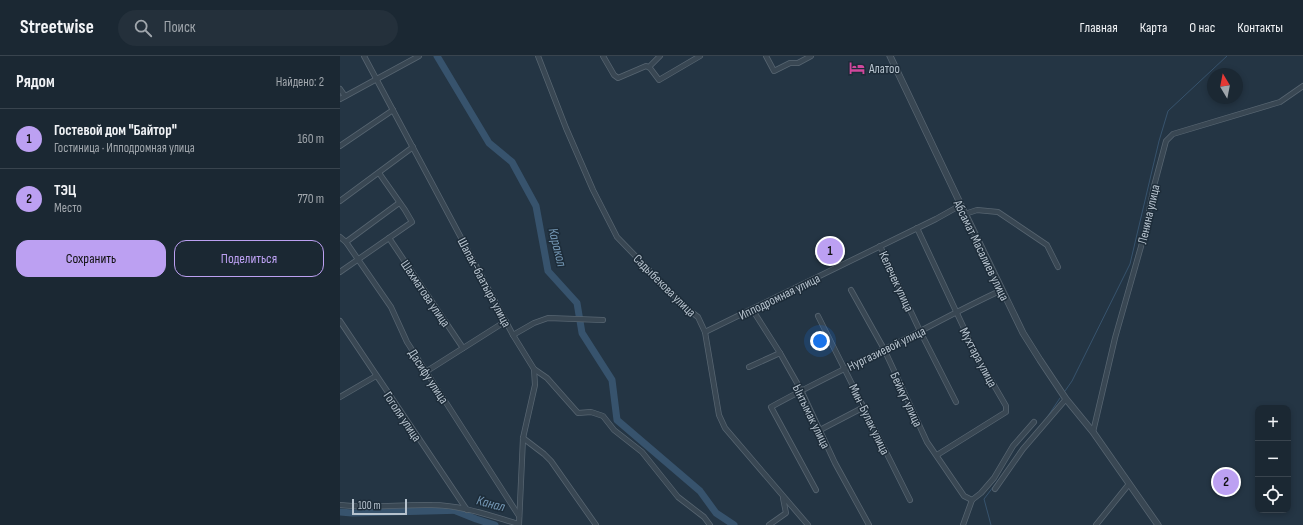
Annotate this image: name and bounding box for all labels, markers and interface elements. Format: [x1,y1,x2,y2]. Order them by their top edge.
search box [118,10,398,46]
text: Streetwise [20,16,94,39]
icon: search [132,17,154,39]
text: Поиск [164,18,195,37]
text: Главная [1080,19,1118,36]
text: Карта [1140,19,1167,36]
text: О нас [1189,19,1215,36]
text: Контакты [1237,19,1283,36]
hotel icon: Алатоо [848,59,866,77]
place label: Алатоо [868,61,900,77]
north arrow [1207,68,1243,104]
text: Рядом [16,72,55,92]
text: Найдено: 2 [276,74,324,90]
text: Гостевой дом "Байтор" [54,121,177,140]
text: 1 [26,131,32,147]
text: 160 m [298,131,324,147]
text: Гостиница · Ипподромная улица [54,140,195,156]
text: ТЭЦ [54,181,76,200]
street label: Ленина улица [1134,183,1164,246]
text: 2 [26,191,32,207]
text: 770 m [297,191,324,207]
street label: Абсамат Масалиев улица [949,196,1012,303]
text: Место [54,200,82,216]
water label: Каракол [545,226,571,269]
street label: Шапак-баатыра улица [454,235,514,330]
pin: 1 [817,236,843,266]
button: Сохранить [16,240,166,277]
button: Поделиться [174,240,324,277]
street label: Келечек улица [875,249,917,314]
street label: Садыбекова улица [630,251,699,320]
street label: Шахматова улица [397,257,453,330]
street label: Ипподромная улица [736,270,823,323]
street label: Нургазиевой улица [845,323,928,375]
street label: Мухтара улица [956,325,1001,390]
your location [810,331,830,351]
street label: Дасифу улица [405,346,452,407]
street label: Бейкут улица [886,369,926,429]
street label: Ынтымак улица [789,382,834,451]
street label: Мин-Булак улица [845,382,893,457]
street label: Гоголя улица [380,389,425,445]
map controls [1255,405,1291,513]
button: + [1255,405,1291,441]
button: − [1255,441,1291,477]
pin: 2 [1213,467,1239,497]
button: locate [1255,477,1291,513]
water label: Канал [475,492,507,516]
scale bar [352,497,407,516]
text: 100 m [358,499,380,512]

